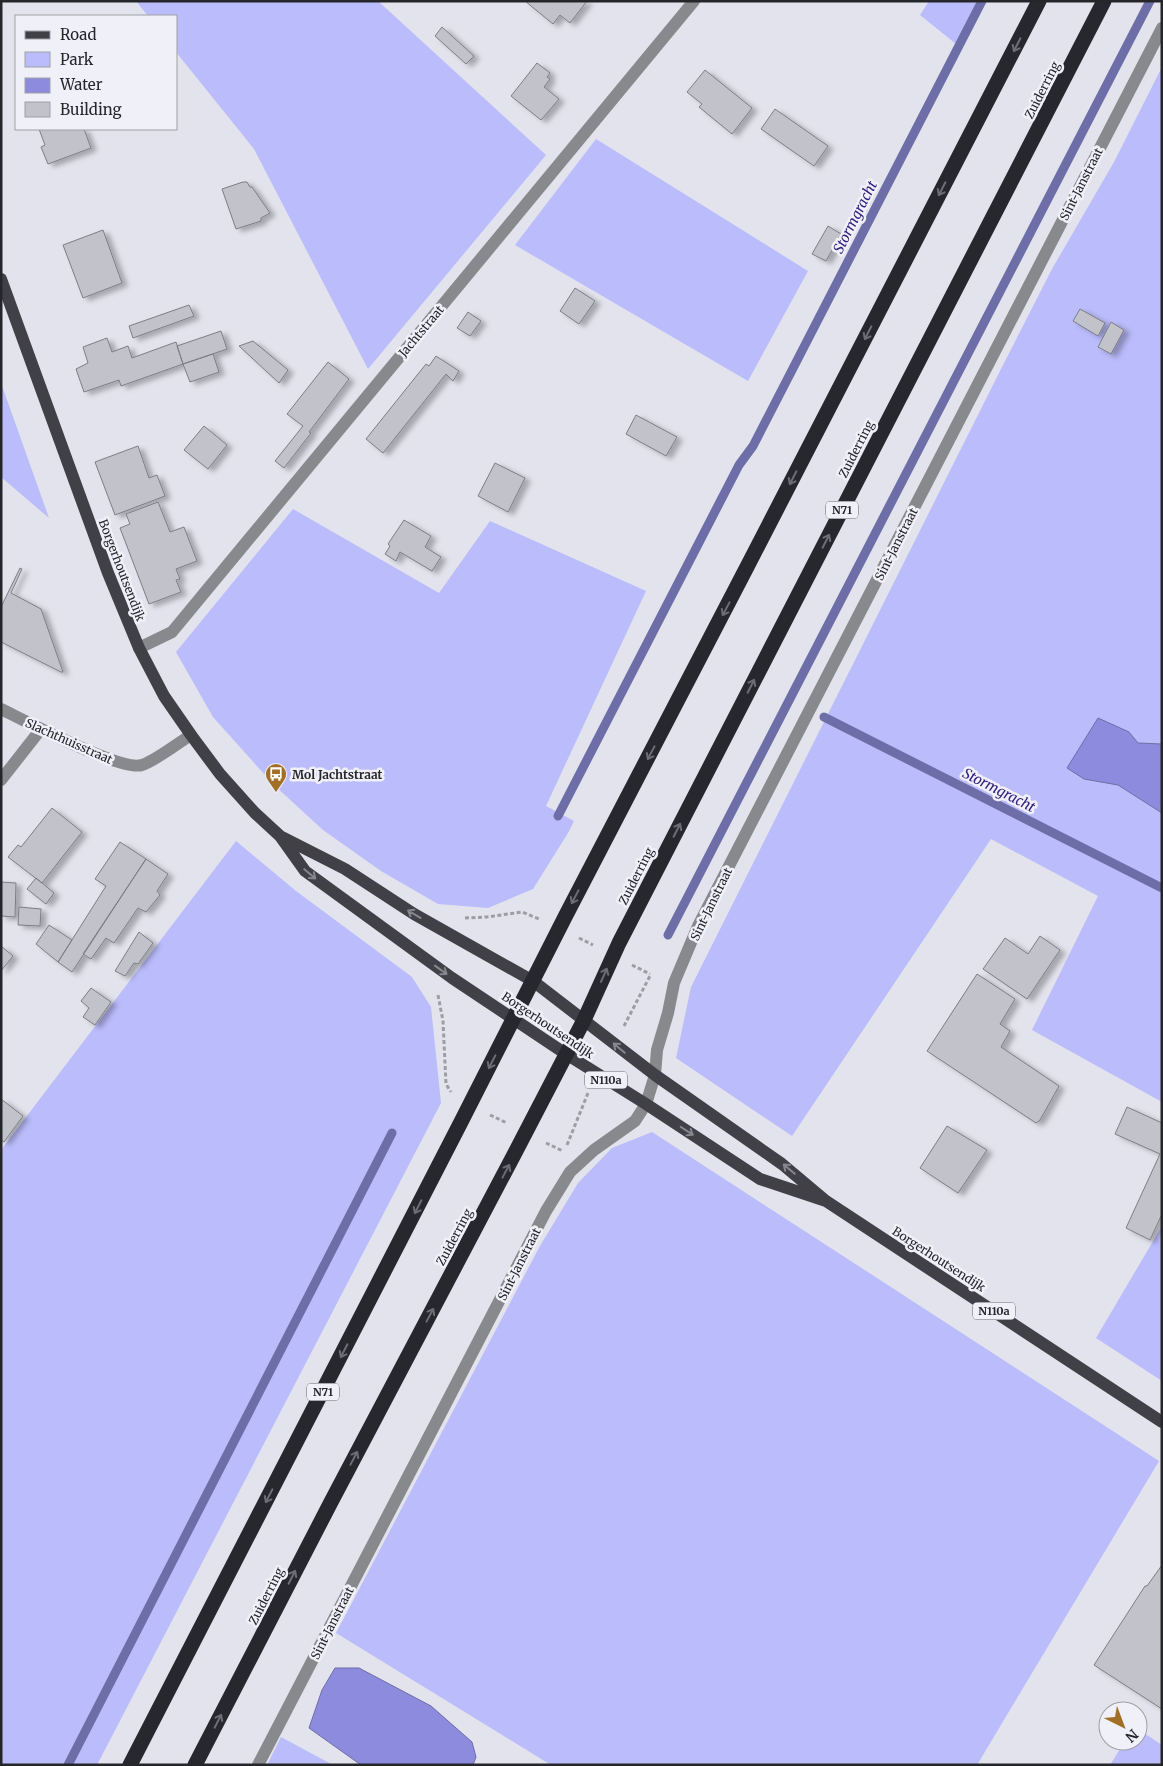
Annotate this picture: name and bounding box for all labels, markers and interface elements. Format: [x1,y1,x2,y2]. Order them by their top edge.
legend [15,15,178,130]
text: Road [60,25,96,44]
one-way arrow [1012,37,1022,52]
text: Park [60,50,94,69]
street label: Zuiderring [1021,58,1063,121]
text: Water [59,75,103,94]
text: Building [60,100,122,119]
street label: Sint-Janstraat [1056,145,1106,223]
water label: Stormgracht [829,178,881,256]
one-way arrow [937,181,946,196]
street label: Jachtstraat [395,302,447,360]
one-way arrow [863,326,873,341]
street label: Zuiderring [835,417,877,480]
one-way arrow [788,470,797,485]
road number: N71 [826,502,858,518]
street label: Sint-Janstraat [871,505,921,583]
street label: Borgerhoutsendijk [96,517,148,623]
one-way arrow [822,534,831,549]
one-way arrow [721,601,731,616]
one-way arrow [746,678,756,693]
street label: Slachthuisstraat [23,715,115,767]
one-way arrow [646,745,656,760]
bus stop icon: Mol Jachtstraat [264,762,288,793]
water label: Stormgracht [960,764,1038,816]
place label: Mol Jachtstraat [292,767,383,782]
one-way arrow [673,823,682,838]
street label: Zuiderring [615,844,657,907]
street label: Sint-Janstraat [687,865,735,943]
one-way arrow [303,869,316,880]
one-way arrow [570,889,580,904]
one-way arrow [408,908,422,918]
one-way arrow [434,965,448,975]
one-way arrow [600,968,609,983]
street label: Borgerhoutsendijk [499,989,597,1062]
one-way arrow [612,1042,625,1054]
one-way arrow [487,1054,496,1069]
road number: N110a [585,1072,627,1088]
one-way arrow [679,1126,693,1136]
one-way arrow [501,1164,511,1179]
one-way arrow [782,1164,795,1175]
one-way arrow [413,1199,423,1214]
street label: Zuiderring [433,1205,476,1268]
street label: Borgerhoutsendijk [890,1223,989,1295]
street label: Sint-Janstraat [494,1225,544,1303]
road number: N110a [973,1302,1015,1320]
one-way arrow [425,1307,435,1322]
one-way arrow [339,1343,348,1358]
road number: N71 [307,1384,339,1400]
one-way arrow [349,1451,359,1466]
one-way arrow [264,1488,274,1503]
street label: Zuiderring [245,1564,287,1627]
one-way arrow [288,1570,297,1585]
street label: Sint-Janstraat [307,1584,357,1662]
north arrow [1098,1701,1148,1751]
one-way arrow [213,1714,223,1729]
text: N [1122,1725,1142,1746]

